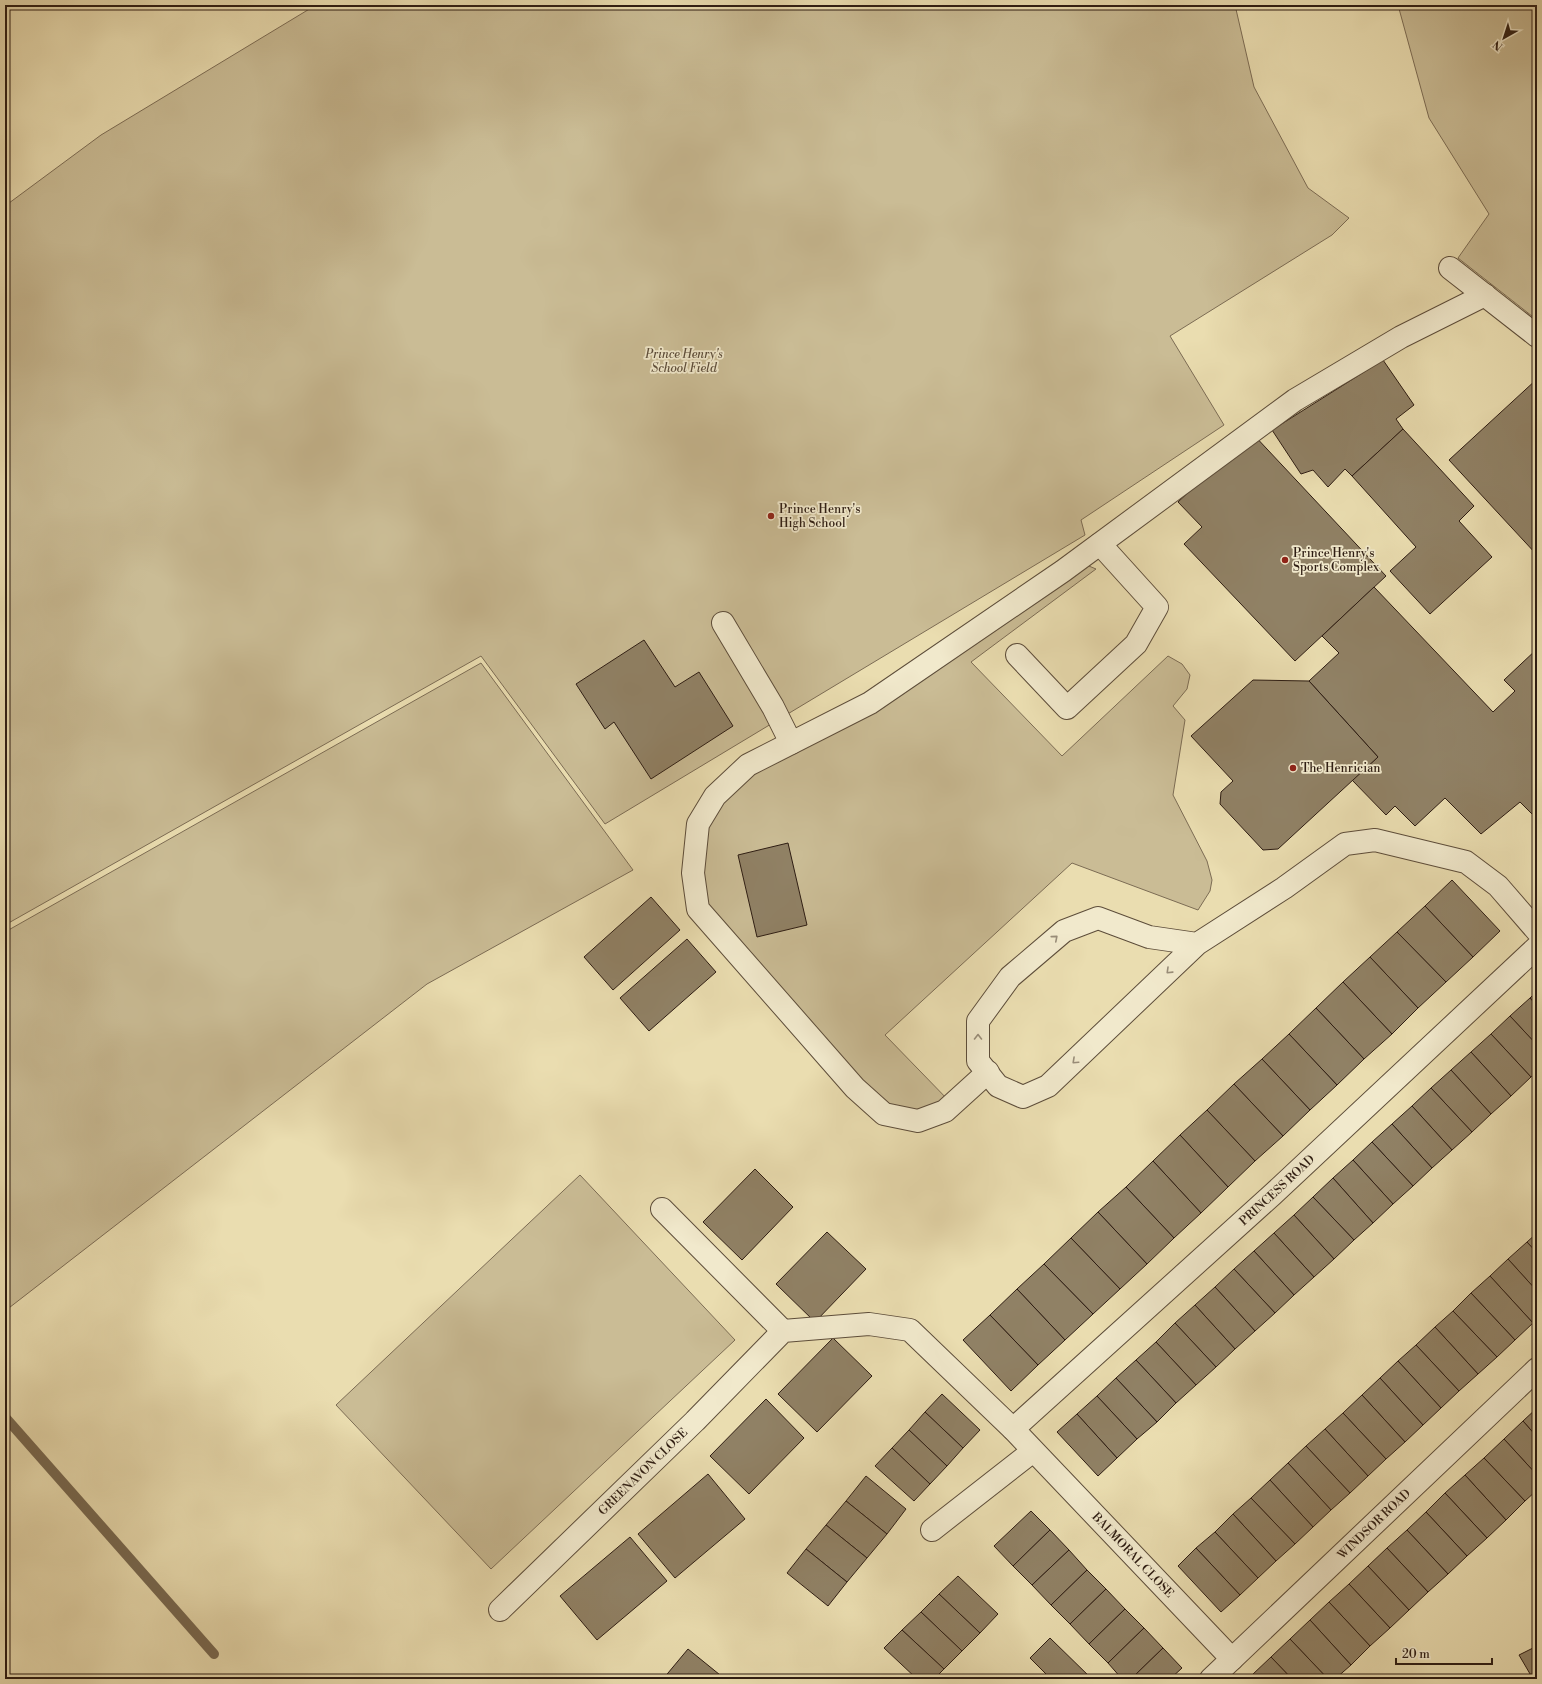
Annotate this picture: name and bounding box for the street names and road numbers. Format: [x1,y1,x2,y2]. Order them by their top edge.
street label: PRINCESS ROAD [1236,1152,1318,1229]
street label: GREENAVON CLOSE [595,1425,691,1518]
street label: WINDSOR ROAD [1334,1486,1414,1563]
street label: BALMORAL CLOSE [1088,1509,1177,1601]

